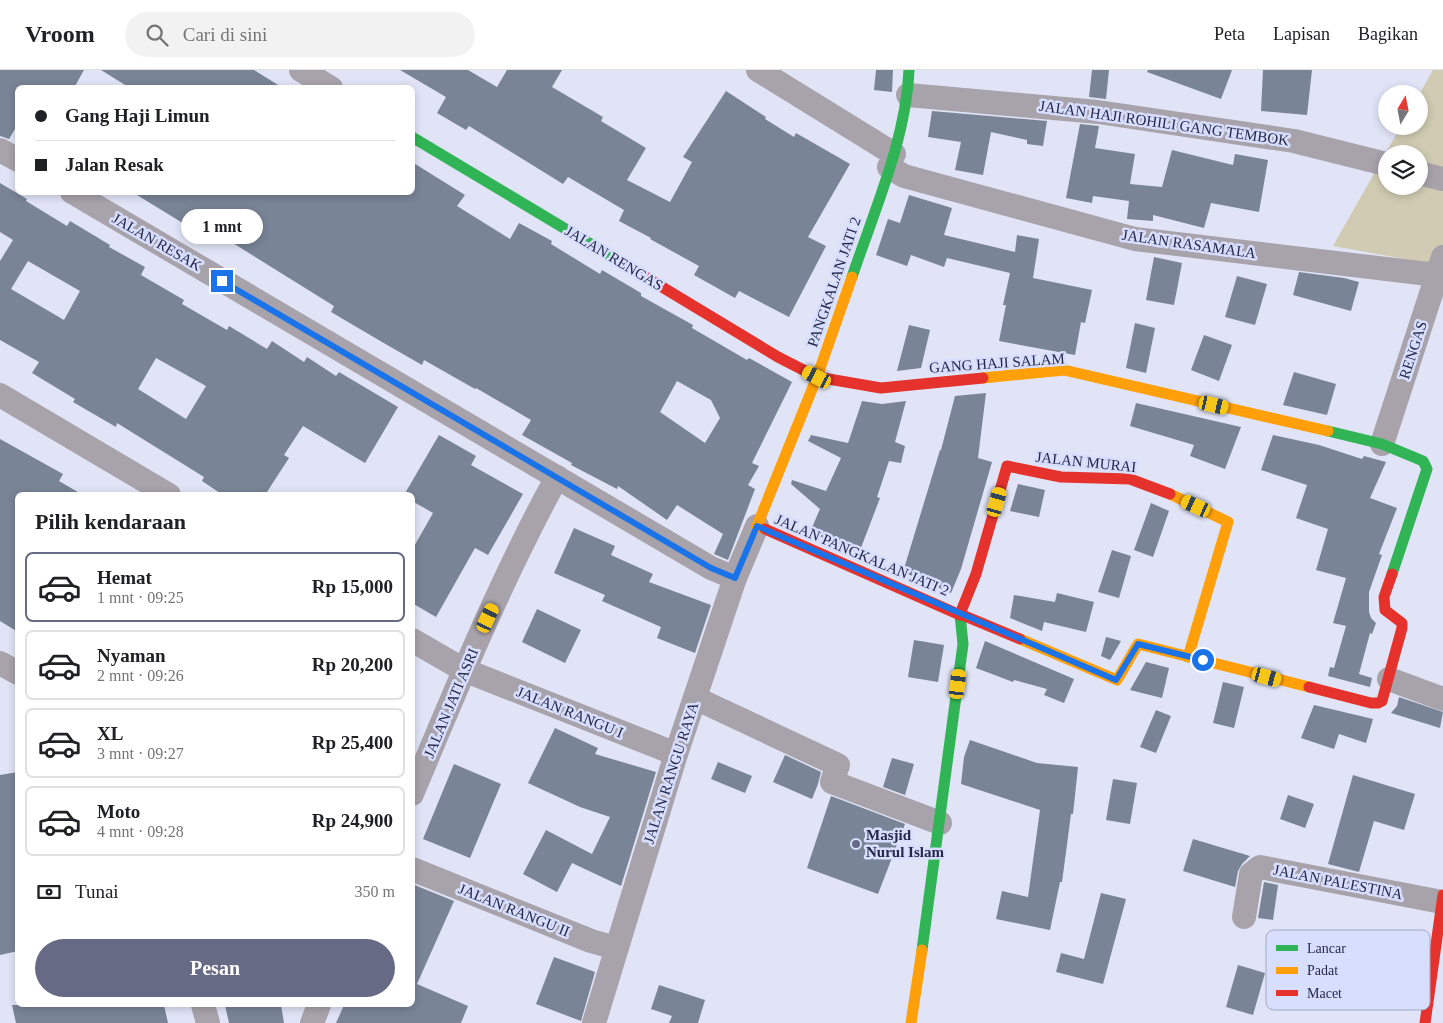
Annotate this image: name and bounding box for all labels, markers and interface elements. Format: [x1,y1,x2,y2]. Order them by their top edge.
search box [125,12,475,57]
text: Vroom [25,21,95,47]
icon: search [143,21,171,49]
text: Cari di sini [183,24,267,45]
text: Peta [1214,24,1245,44]
text: Lapisan [1273,24,1330,44]
text: Bagikan [1358,24,1418,44]
north arrow [1378,85,1428,135]
map controls [1378,85,1428,195]
street label: JALAN HAJI ROHILI GANG TEMBOK [1038,98,1290,148]
text: Gang Haji Limun [65,105,210,126]
button: layers [1378,145,1428,195]
text: Jalan Resak [65,154,164,175]
callout: 1 mnt [181,208,263,244]
street label: JALAN RESAK [110,210,205,274]
street label: PANGKALAN JATI 2 [804,215,864,349]
text: 1 mnt [202,218,242,235]
street label: JALAN RENGAS [562,222,666,294]
street label: JALAN RASAMALA [1121,227,1257,261]
route end [211,270,233,292]
street label: RENGAS [1396,319,1430,381]
street label: GANG HAJI SALAM [929,350,1065,376]
car [800,364,833,390]
car [1197,394,1230,416]
street label: JALAN MURAI [1035,449,1137,475]
car [985,486,1008,518]
car [1179,493,1212,519]
text: Pilih kendaraan [35,509,186,534]
street label: JALAN PANGKALAN JATI 2 [773,511,951,599]
icon: car [37,565,82,610]
text: Hemat [97,567,152,588]
text: Rp 15,000 [312,576,393,597]
text: 1 mnt · 09:25 [97,589,184,606]
car [474,601,501,635]
icon: car [37,643,82,688]
text: Nyaman [97,645,166,666]
street label: JALAN JATI ASRI [421,646,481,760]
route start [1192,649,1214,671]
text: Rp 20,200 [312,654,393,675]
car [1250,666,1283,688]
text: 2 mnt · 09:26 [97,667,184,684]
car [948,668,967,700]
street label: JALAN RANGU I [514,683,626,741]
street label: JALAN RANGU RAYA [641,700,701,846]
icon: car [37,721,82,766]
text: XL [97,723,123,744]
text: Rp 25,400 [312,732,393,753]
text: 3 mnt · 09:27 [97,745,184,762]
icon: car [37,799,82,844]
text: Moto [97,801,140,822]
text: Rp 24,900 [312,810,393,831]
text: 4 mnt · 09:28 [97,823,184,840]
place label: Masjid Nurul Islam [866,827,944,860]
marker: Masjid Nurul Islam [850,838,862,850]
street label: JALAN PALESTINA [1272,862,1404,902]
icon: cash [35,878,63,906]
street label: JALAN RANGU II [456,880,572,940]
text: Tunai [75,881,119,902]
text: 350 m [355,883,395,900]
legend [1266,930,1430,1010]
button: Pesan [35,939,395,997]
text: Lancar [1307,941,1346,956]
text: Padat [1307,963,1338,978]
text: Macet [1307,986,1342,1001]

